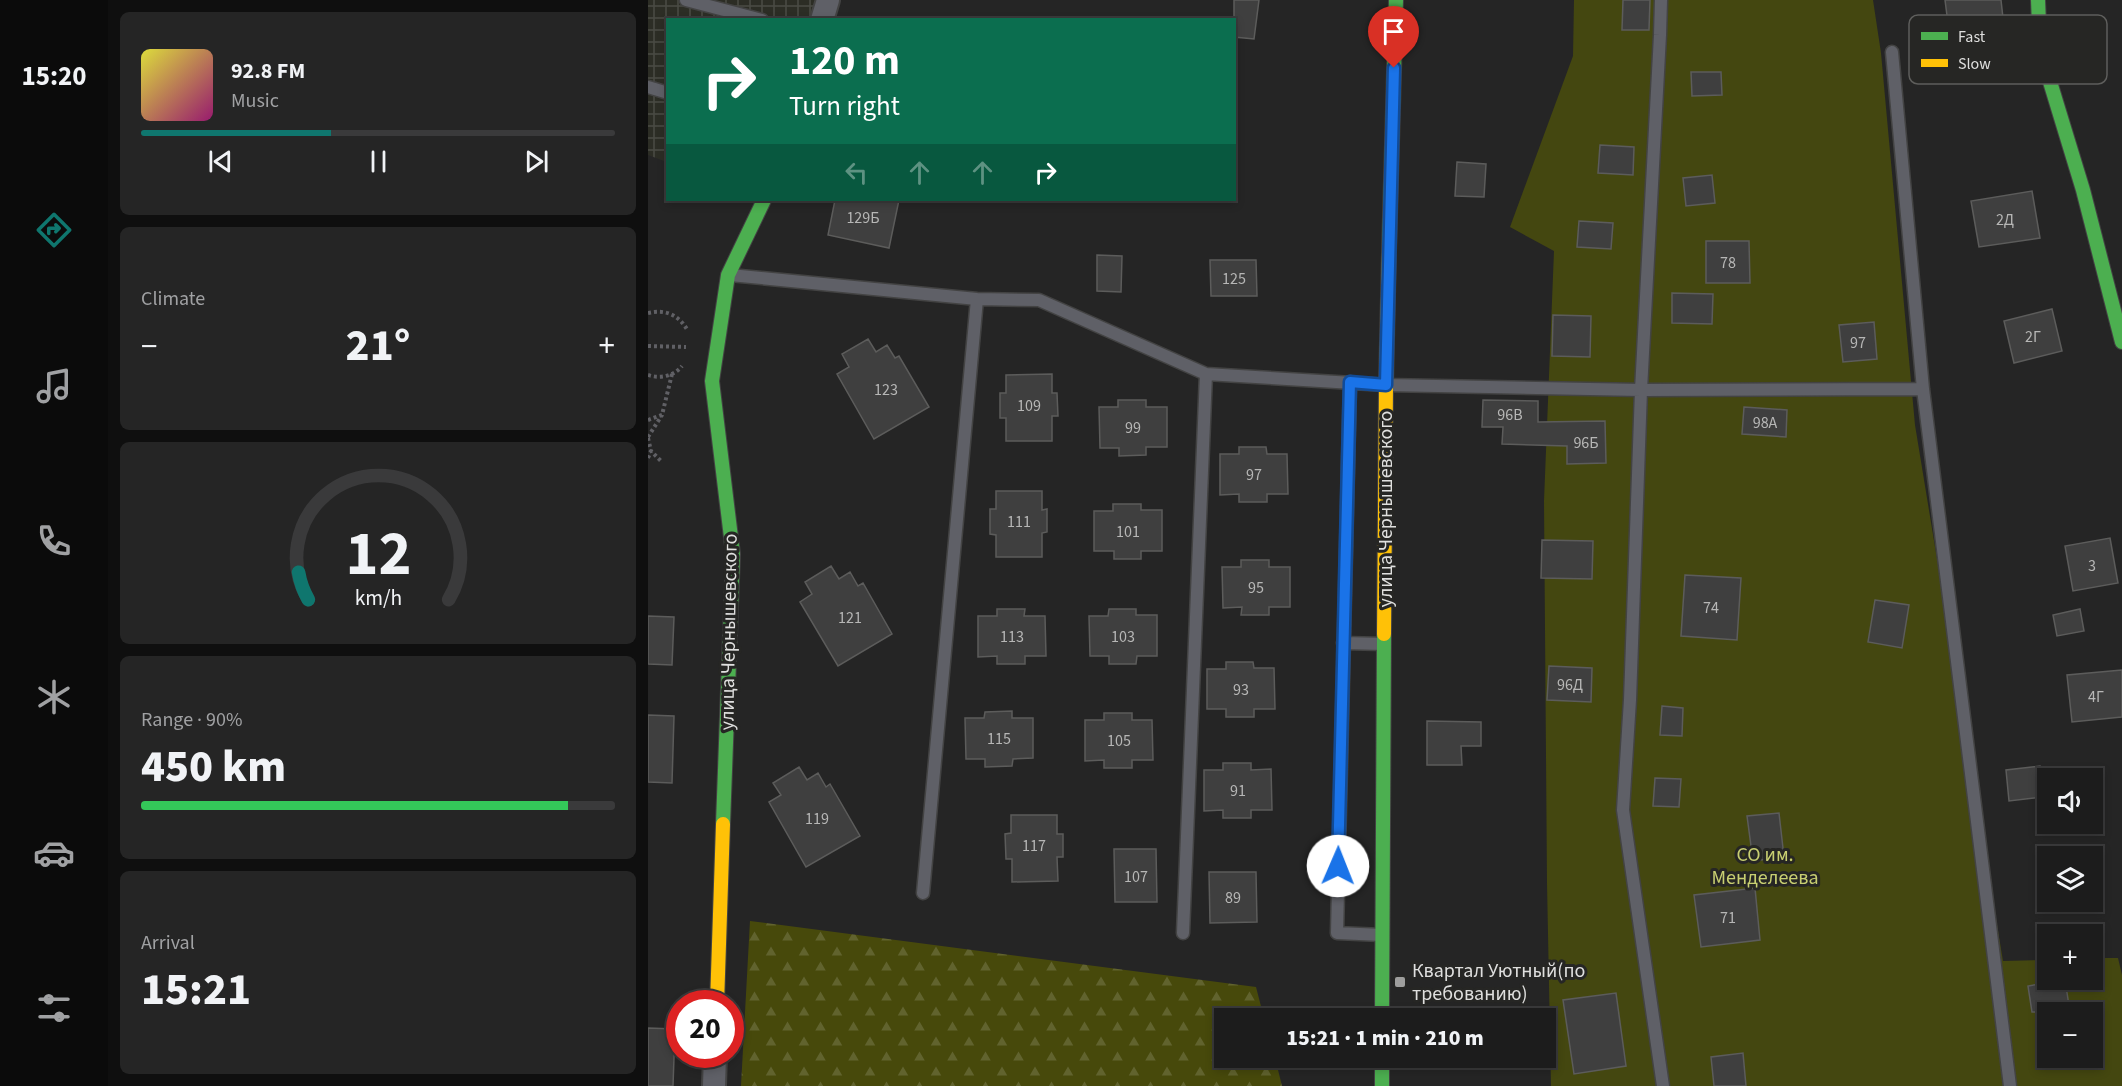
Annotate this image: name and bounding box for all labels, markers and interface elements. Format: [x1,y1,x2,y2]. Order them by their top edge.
pin [1368,6,1419,68]
icon: arrive [1377,15,1410,48]
legend [1909,15,2107,84]
text: Fast [1958,26,1986,48]
text: 120 m [789,31,900,91]
icon: right [690,42,768,120]
text: Slow [1958,53,1991,75]
text: 92.8 FM [231,55,305,87]
text: 15:20 [21,57,87,96]
text: Music [231,87,279,115]
text: Turn right [789,87,900,126]
icon: previous [204,145,237,178]
icon: pause [362,145,395,178]
icon: next [520,145,553,178]
icon: left [840,156,873,189]
icon: ahead [903,156,936,189]
icon: ahead [966,156,999,189]
icon: right [1029,156,1062,189]
house number: 129Б [846,207,880,229]
icon: directions [33,209,75,251]
house number: 2Д [1996,209,2014,231]
house number: 78 [1720,252,1736,274]
house number: 125 [1222,268,1246,290]
text: Climate [141,285,205,313]
text: 21° [346,314,410,378]
text: − [141,323,157,370]
text: + [599,323,615,370]
house number: 2Г [2025,326,2041,348]
house number: 97 [1850,332,1866,354]
icon: music [33,365,75,407]
house number: 123 [874,379,898,401]
house number: 109 [1017,395,1041,417]
house number: 96В [1497,404,1523,426]
street label: улица Чернышевского [1372,411,1400,607]
house number: 98А [1753,412,1778,434]
house number: 99 [1125,417,1141,439]
house number: 96Б [1573,432,1599,454]
house number: 97 [1246,464,1262,486]
text: 12 [345,510,411,599]
house number: 111 [1007,511,1031,533]
icon: phone [33,520,75,562]
house number: 101 [1116,521,1140,543]
street label: улица Чернышевского [713,533,745,731]
house number: 3 [2088,555,2096,577]
house number: 95 [1248,577,1264,599]
text: km/h [354,583,402,614]
house number: 74 [1703,597,1719,619]
house number: 121 [838,607,862,629]
house number: 113 [1000,626,1024,648]
house number: 103 [1111,626,1135,648]
house number: 96Д [1557,674,1583,696]
icon: climate [33,676,75,718]
house number: 93 [1233,679,1249,701]
house number: 4Г [2088,686,2104,708]
text: Range · 90% [141,706,242,734]
house number: 115 [987,728,1011,750]
house number: 105 [1107,730,1131,752]
text: 450 km [141,735,286,799]
map controls [2037,768,2103,1068]
button: sound [2037,768,2103,834]
house number: 91 [1230,780,1246,802]
house number: 119 [805,808,829,830]
icon: car [33,832,75,874]
position arrow [1306,834,1370,898]
house number: 117 [1022,835,1046,857]
park label: СО им. Менделеева [1712,841,1818,892]
button: layers [2037,846,2103,912]
house number: 107 [1124,866,1148,888]
house number: 89 [1225,887,1241,909]
house number: 71 [1720,907,1736,929]
button: + [2037,924,2103,990]
text: Arrival [141,929,195,957]
place label: Квартал Уютный(по требованию) [1412,957,1585,1008]
text: 15:21 [141,958,251,1022]
marker: Квартал Уютный(по требованию) [1393,975,1407,989]
icon: filters [33,987,75,1029]
speed limit sign: 20 [666,990,744,1068]
button: − [2037,1002,2103,1068]
text: 15:21 · 1 min · 210 m [1286,1022,1484,1054]

